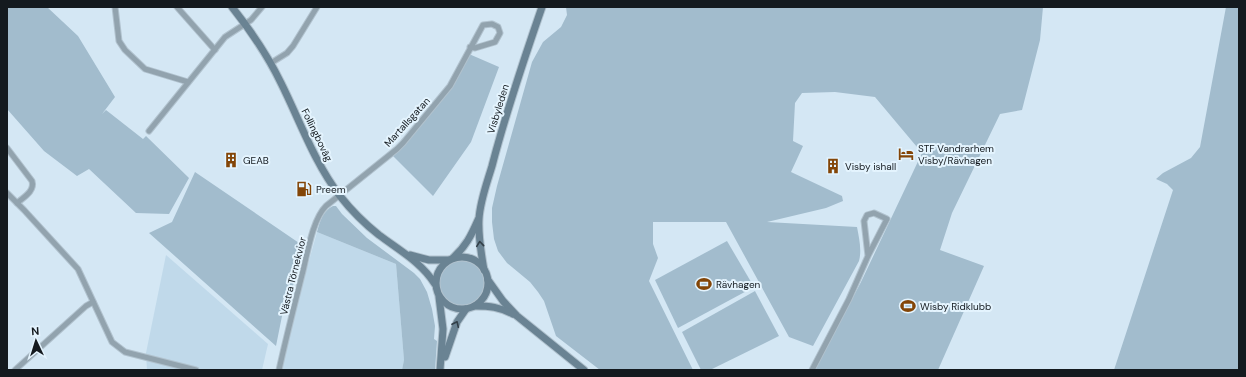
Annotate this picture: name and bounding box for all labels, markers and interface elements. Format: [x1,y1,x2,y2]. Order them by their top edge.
street label: Visbyleden [484,82,512,135]
street label: Martallsgatan [381,94,433,150]
street label: Follingboväg [299,106,336,164]
place label: STF Vandrarhem Visby/Rävhagen [918,142,994,167]
hotel icon: STF Vandrarhem Visby/Rävhagen [897,145,915,163]
building icon: GEAB [222,151,240,169]
place label: GEAB [243,154,269,167]
building icon: Visby ishall [824,157,842,175]
place label: Visby ishall [845,160,896,173]
fuel station icon: Preem [295,180,313,198]
place label: Preem [316,183,346,196]
street label: Västra Törnekvior [277,235,309,316]
one-way arrow [475,241,484,247]
sports icon: Rävhagen [695,275,713,293]
place label: Rävhagen [716,278,761,291]
sports icon: Wisby Ridklubb [899,297,917,315]
place label: Wisby Ridklubb [920,300,991,313]
north arrow [16,321,56,361]
one-way arrow [451,321,459,329]
text: N [31,324,40,338]

